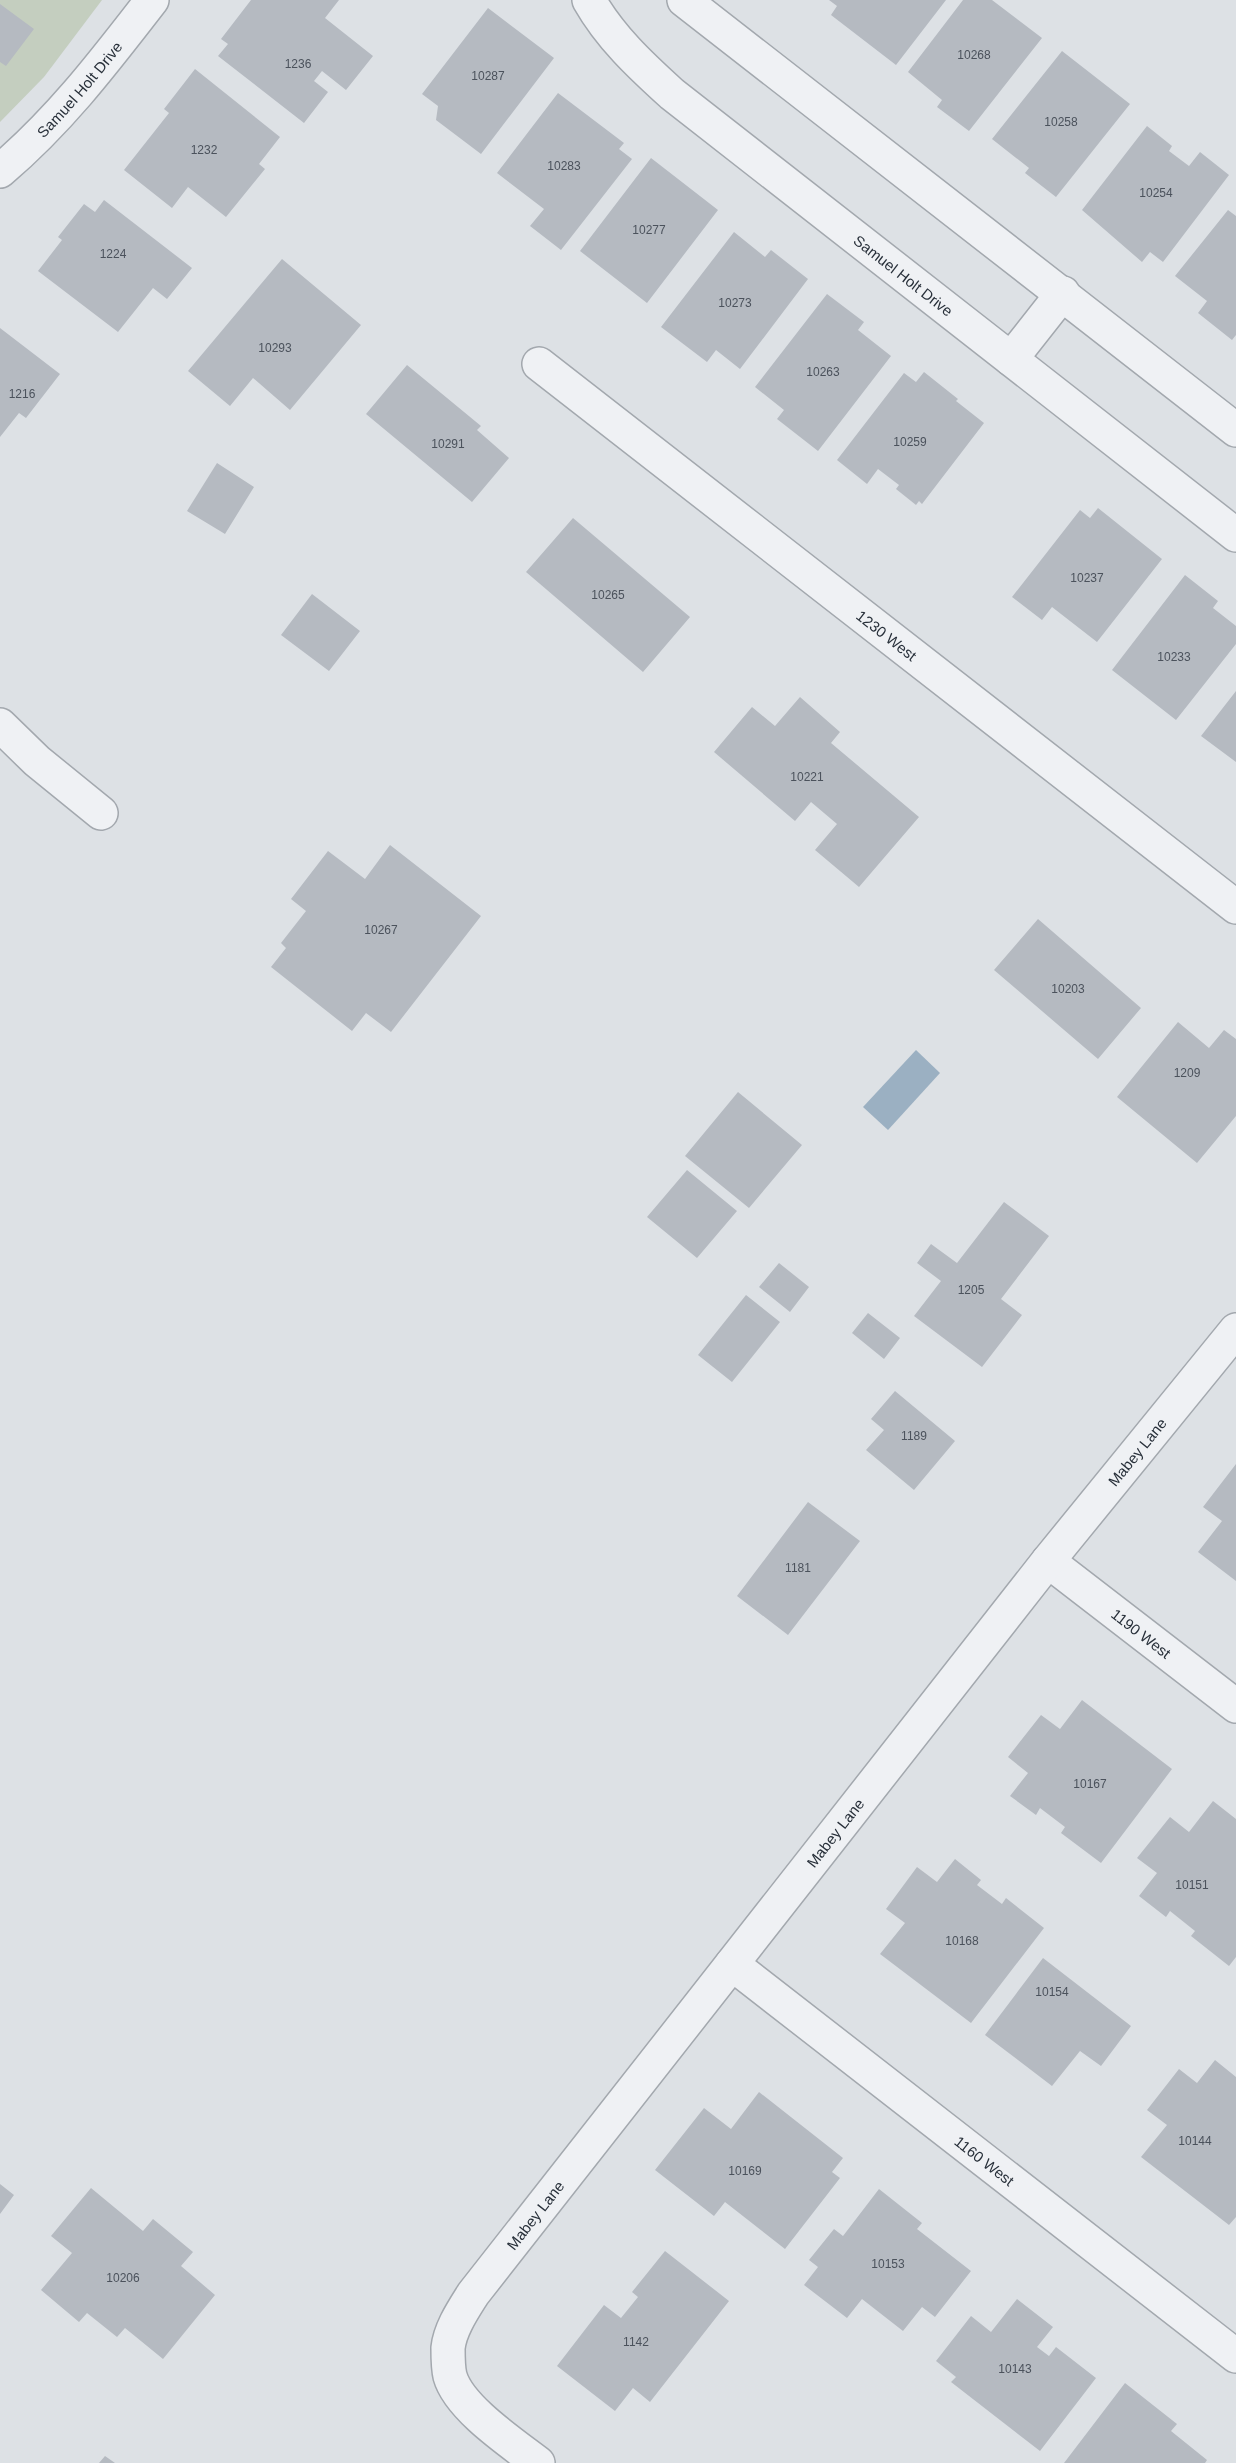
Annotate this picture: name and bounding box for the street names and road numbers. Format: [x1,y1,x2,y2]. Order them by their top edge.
street label: Samuel Holt Drive [33,38,125,141]
street label: Samuel Holt Drive [851,231,957,319]
street label: 1230 West [853,606,921,664]
street label: Mabey Lane [1104,1414,1170,1489]
street label: 1190 West [1108,1605,1175,1662]
street label: Mabey Lane [803,1795,867,1870]
street label: 1160 West [952,2132,1018,2189]
street label: Mabey Lane [503,2177,567,2253]

